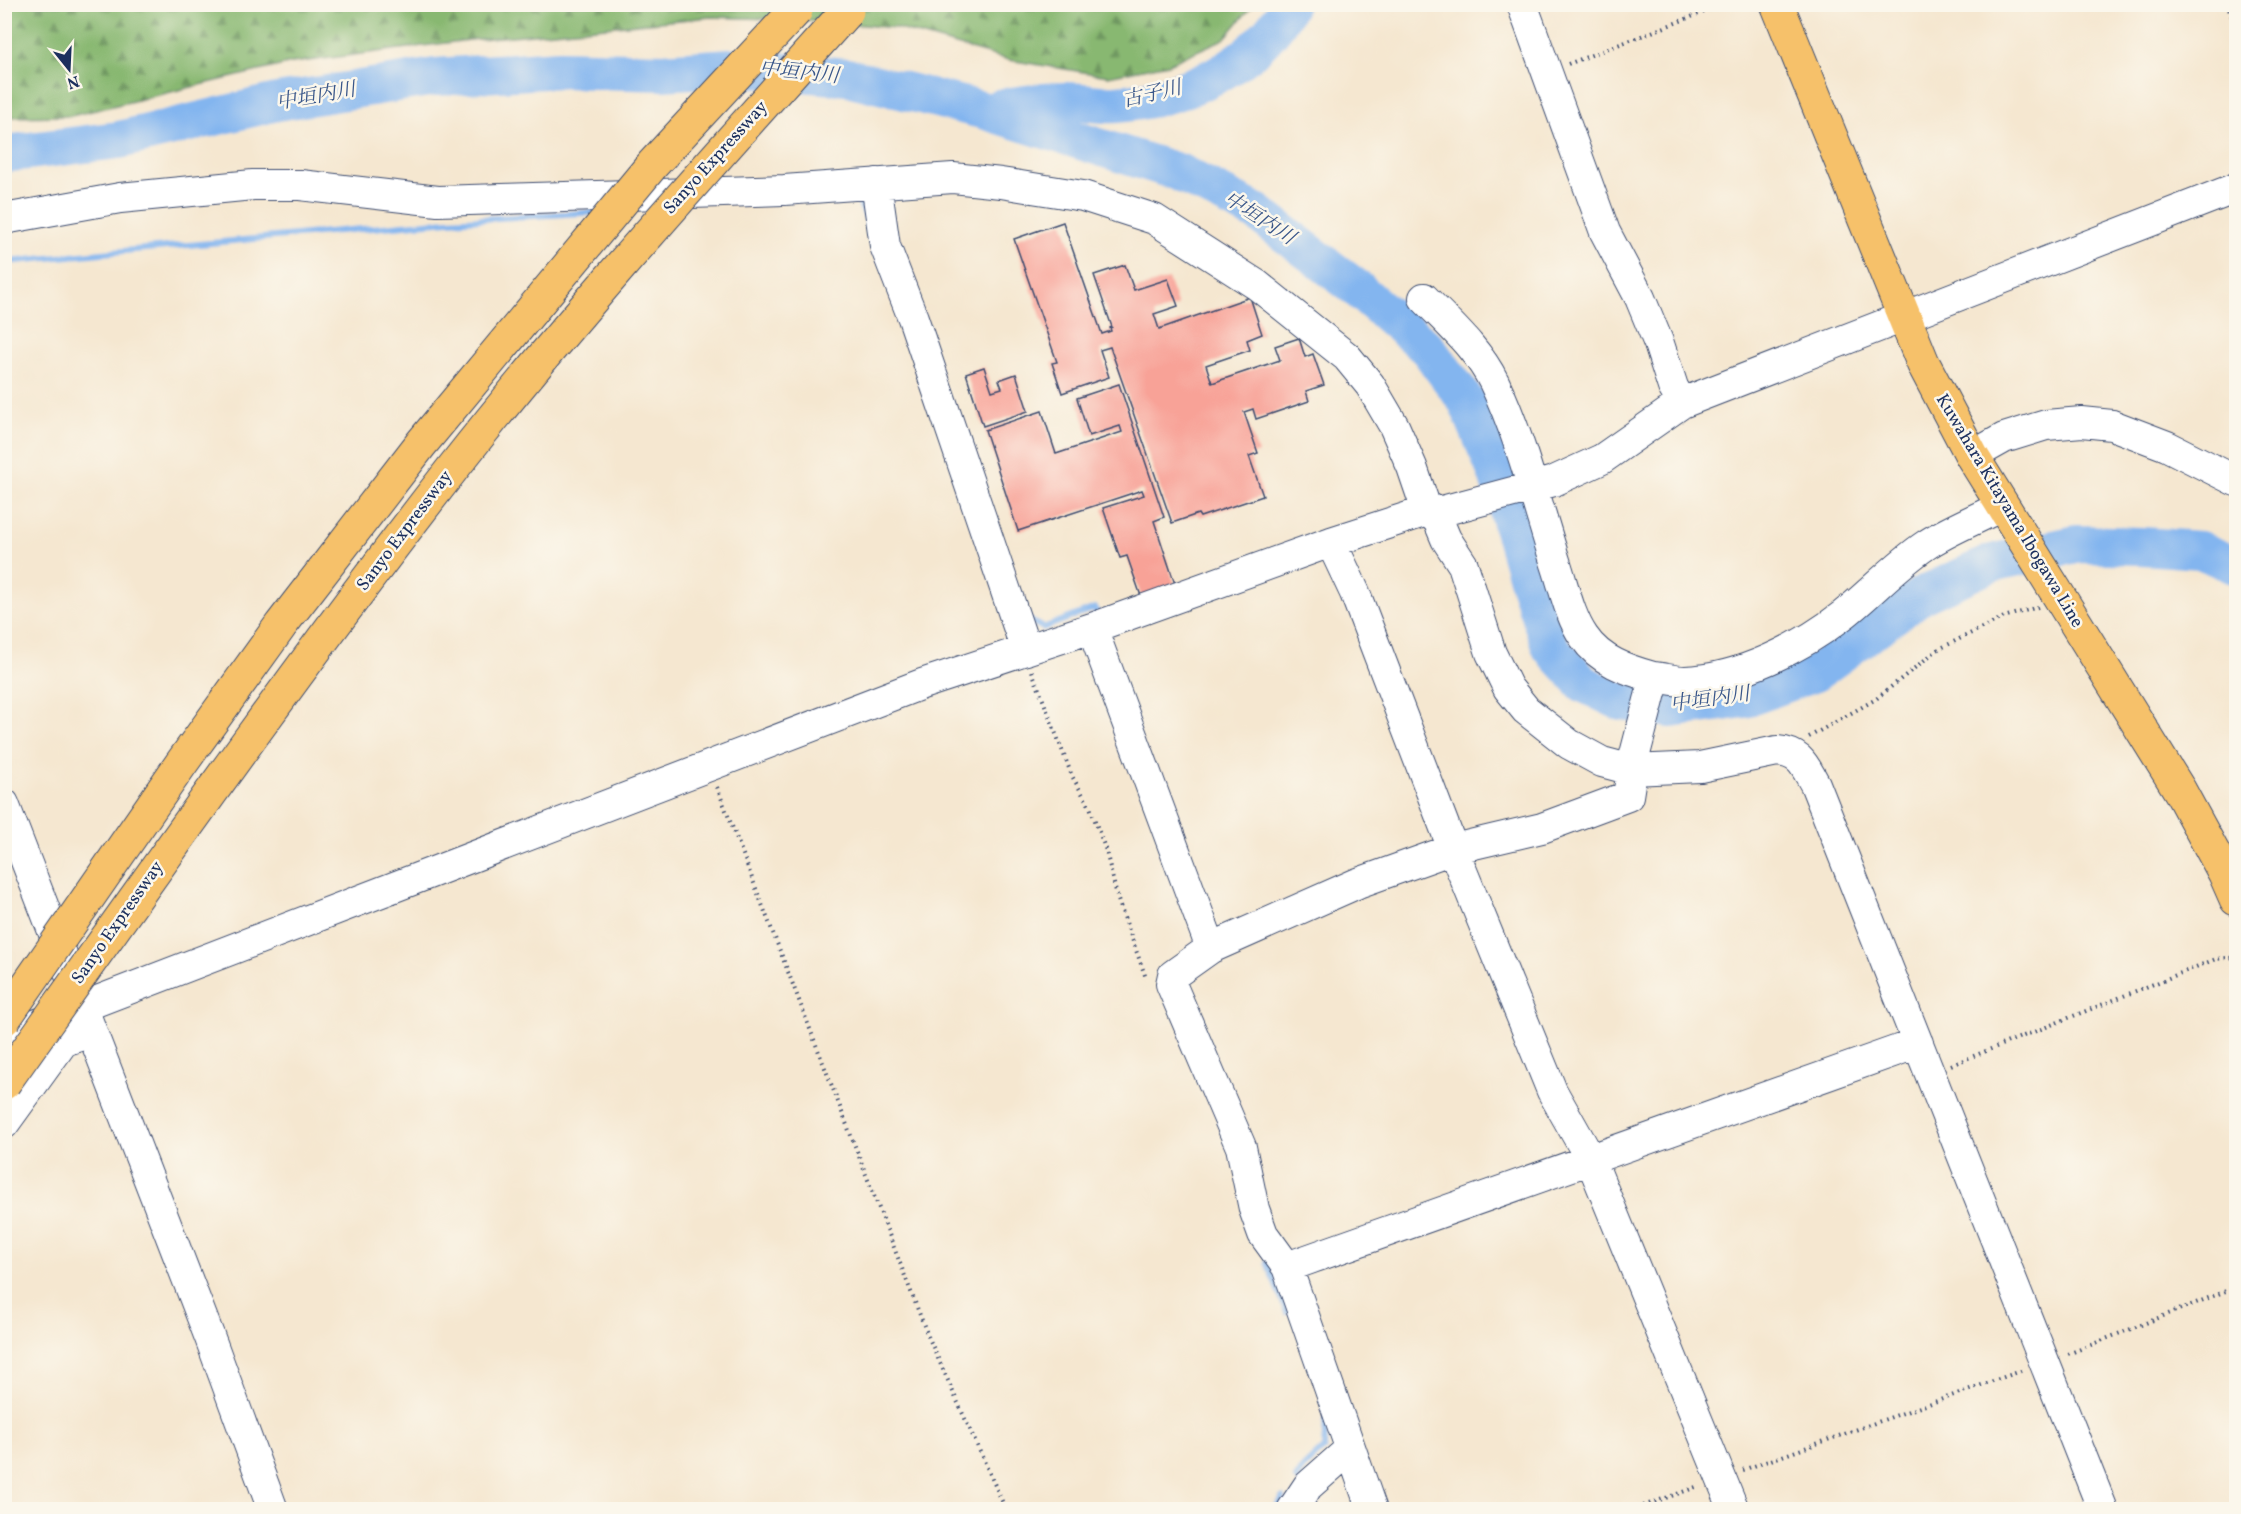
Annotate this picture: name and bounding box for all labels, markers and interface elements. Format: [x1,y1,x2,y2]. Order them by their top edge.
north arrow [39,39,99,99]
water label: 中垣内川 [758,55,842,91]
text: N [64,69,82,94]
water label: 古子川 [1120,74,1186,115]
water label: 中垣内川 [274,76,360,118]
street label: Sanyo Expressway [658,95,774,220]
water label: 中垣内川 [1218,185,1302,254]
street label: Kuwahara Kitayama Ibogawa Line [1929,389,2089,633]
street label: Sanyo Expressway [351,465,459,597]
water label: 中垣内川 [1668,680,1754,719]
street label: Sanyo Expressway [66,856,170,990]

